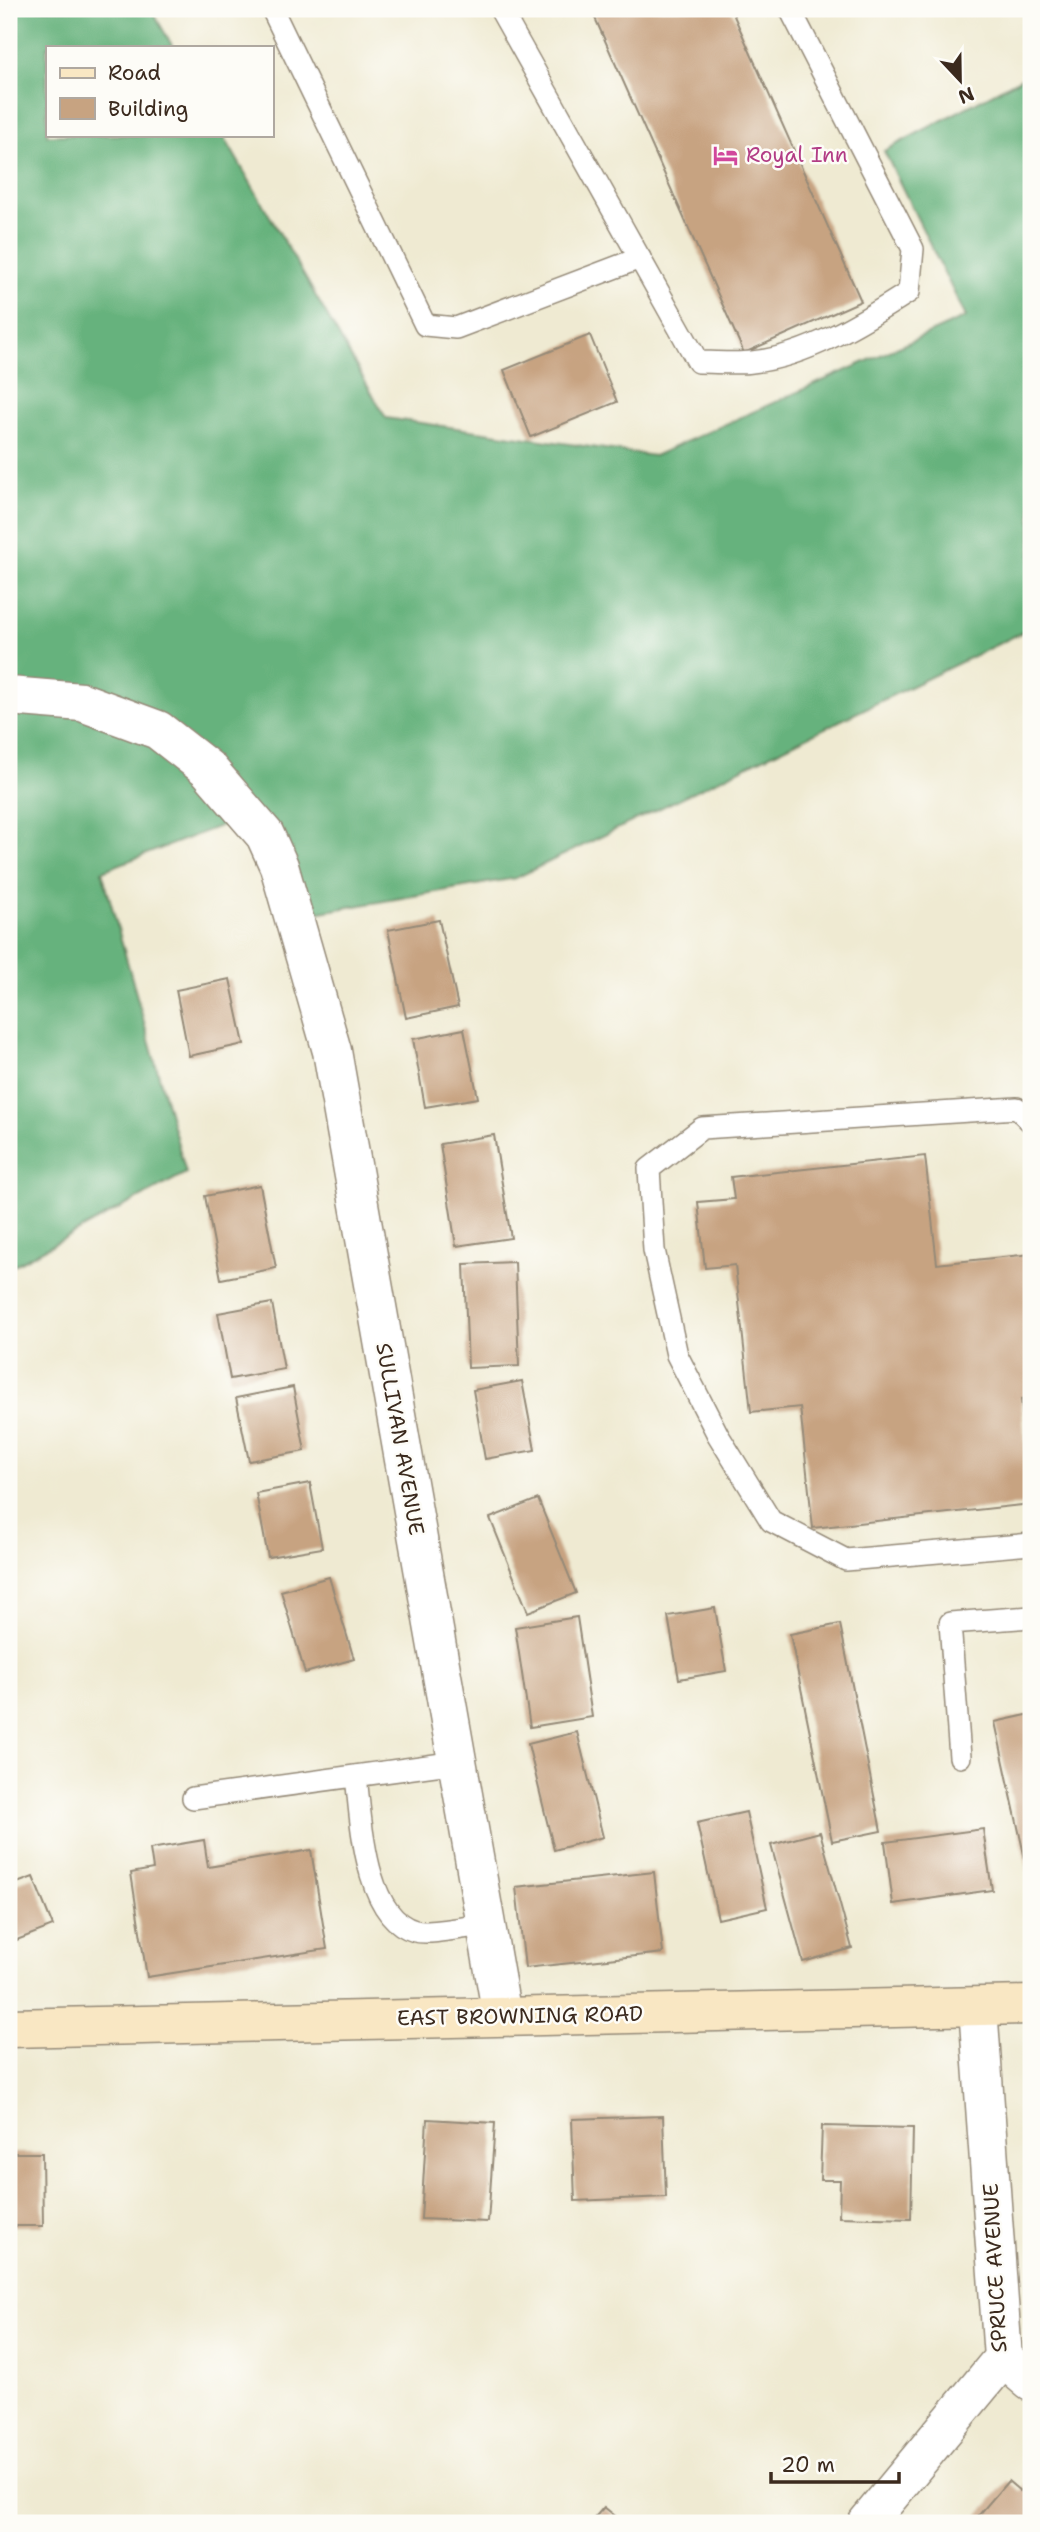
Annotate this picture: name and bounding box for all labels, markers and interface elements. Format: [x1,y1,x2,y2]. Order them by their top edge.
legend [46,46,273,136]
north arrow [925,46,995,116]
text: Road [108,59,161,87]
text: N [955,81,978,110]
text: Building [108,95,188,123]
hotel icon: Royal Inn [712,141,740,169]
place label: Royal Inn [746,141,848,169]
street label: SULLIVAN AVENUE [369,1340,431,1538]
street label: EAST BROWNING ROAD [397,2000,643,2032]
street label: SPRUCE AVENUE [977,2183,1013,2353]
scale bar [771,2441,898,2485]
text: 20 m [781,2451,835,2479]

